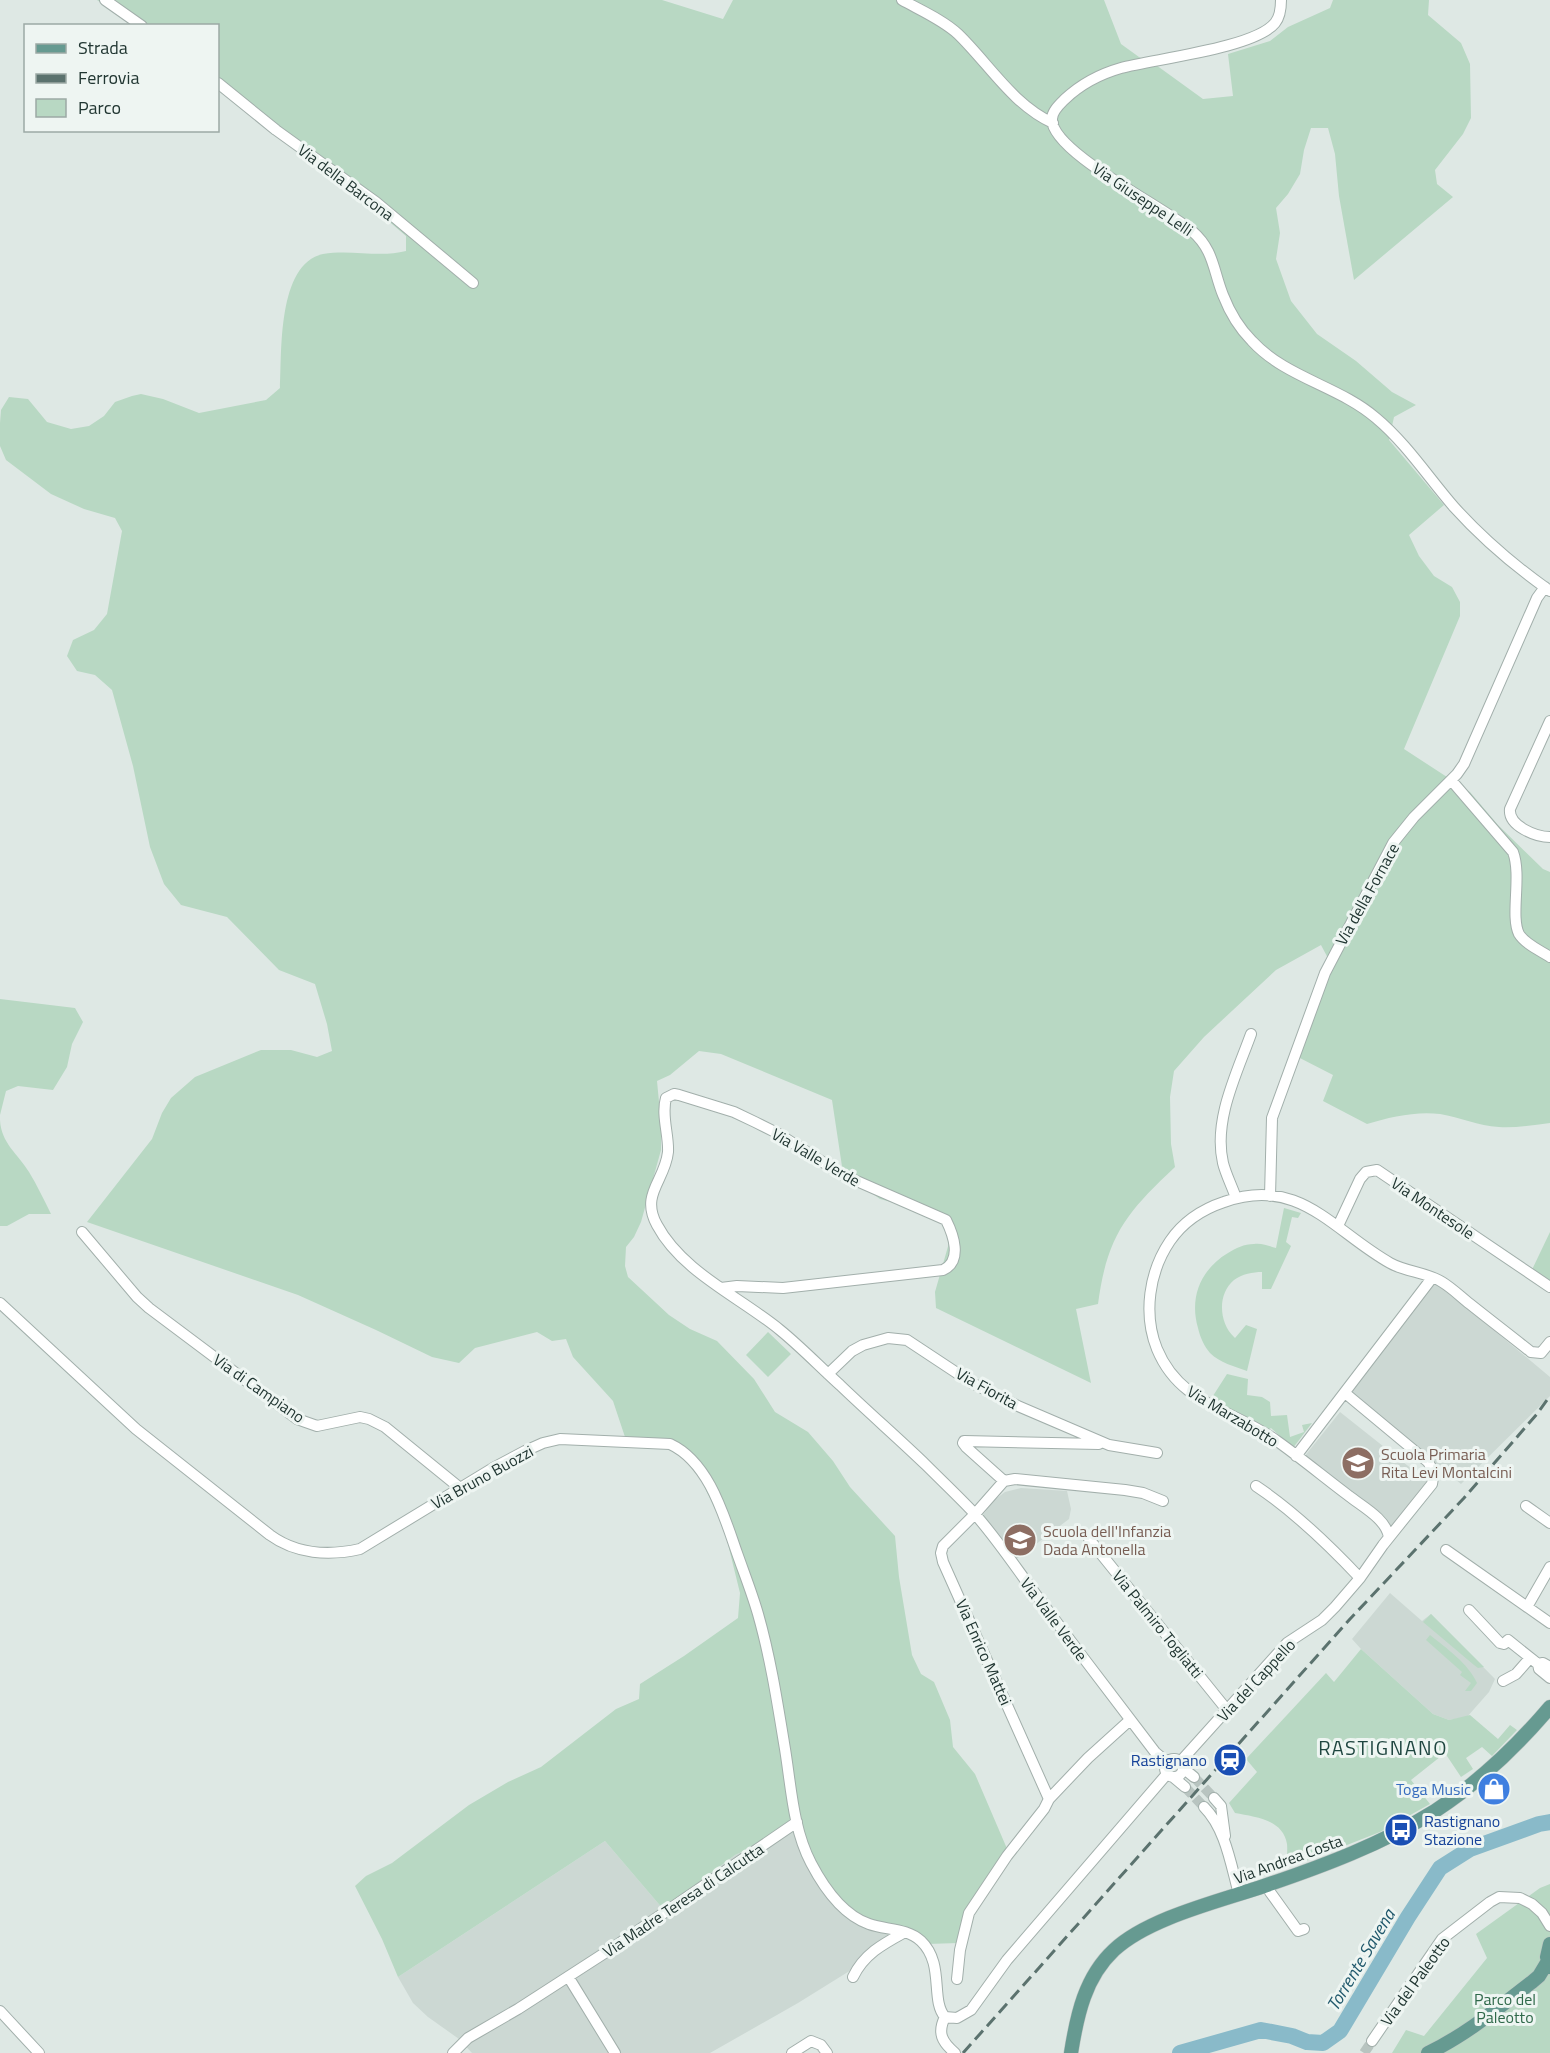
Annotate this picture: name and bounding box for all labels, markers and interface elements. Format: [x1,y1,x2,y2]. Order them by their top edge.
legend [24,24,219,132]
text: Strada [78,34,128,61]
text: Ferrovia [78,64,139,91]
text: Parco [78,94,121,121]
street label: Via della Barcona [293,138,399,226]
street label: Via Giuseppe Lelli [1088,156,1198,242]
street label: Via della Fornace [1329,839,1405,949]
street label: Via Valle Verde [767,1122,865,1192]
street label: Via Montesole [1386,1171,1480,1245]
street label: Via di Campiano [208,1348,310,1428]
street label: Via Fiorita [952,1361,1022,1415]
street label: Via Marzabotto [1183,1379,1283,1453]
street label: Via Bruno Buozzi [426,1439,538,1515]
place label: Scuola Primaria Rita Levi Montalcini [1381,1442,1512,1484]
school or university icon: Scuola Primaria Rita Levi Montalcini [1340,1445,1376,1481]
place label: Scuola dell'Infanzia Dada Antonella [1043,1519,1171,1561]
school or university icon: Scuola dell'Infanzia Dada Antonella [1002,1522,1038,1558]
street label: Via Palmiro Togliatti [1107,1565,1209,1683]
street label: Via Valle Verde [1015,1572,1093,1666]
street label: Via Enrico Mattei [950,1595,1018,1709]
street label: Via del Cappello [1211,1633,1301,1727]
district label: RASTIGNANO [1318,1732,1448,1763]
station icon: Rastignano [1212,1742,1248,1778]
place label: Rastignano [1131,1748,1207,1772]
shop icon: Toga Music [1476,1771,1512,1807]
place label: Toga Music [1396,1777,1471,1801]
place label: Rastignano Stazione [1424,1809,1500,1851]
bus stop icon: Rastignano Stazione [1383,1812,1419,1848]
street label: Via Andrea Costa [1230,1828,1346,1890]
street label: Via Madre Teresa di Calcutta [598,1837,768,1963]
water label: Torrente Savena [1320,1903,1402,2016]
street label: Via del Paleotto [1374,1931,1456,2031]
park label: Parco del Paleotto [1474,1987,1536,2029]

